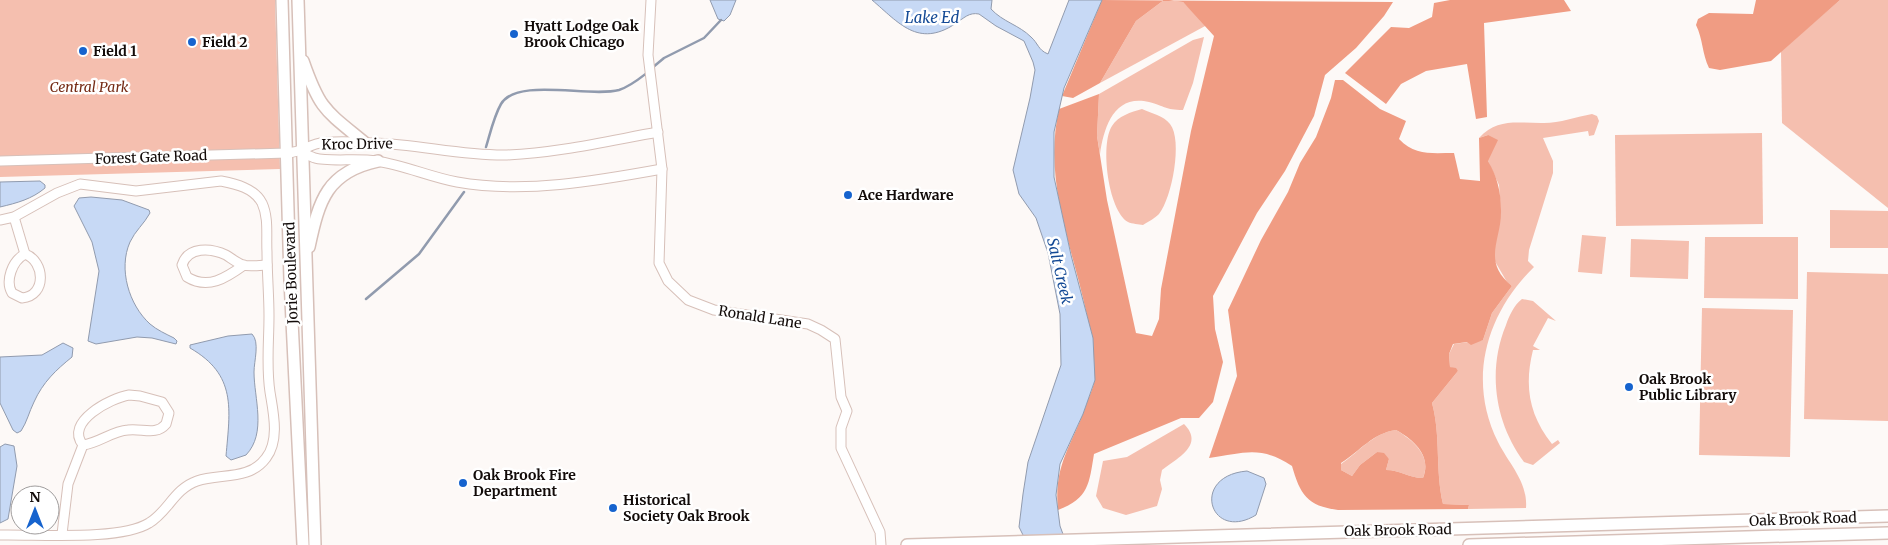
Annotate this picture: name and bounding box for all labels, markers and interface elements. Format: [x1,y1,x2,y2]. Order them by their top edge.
water label: Lake Ed [905,8,960,27]
place label: Hyatt Lodge Oak Brook Chicago [524,17,640,51]
marker: Hyatt Lodge Oak Brook Chicago [508,28,520,40]
place label: Field 2 [202,33,248,51]
marker: Field 2 [186,36,198,48]
place label: Field 1 [93,42,137,60]
marker: Field 1 [77,45,89,57]
park label: Central Park [50,78,129,96]
street label: Kroc Drive [321,134,393,154]
street label: Forest Gate Road [94,146,208,168]
place label: Ace Hardware [857,186,954,204]
marker: Ace Hardware [842,189,854,201]
street label: Jorie Boulevard [280,221,302,325]
water label: Salt Creek [1043,236,1077,307]
street label: Ronald Lane [717,302,803,332]
place label: Oak Brook Public Library [1639,370,1737,404]
marker: Oak Brook Public Library [1623,381,1635,393]
place label: Oak Brook Fire Department [473,466,576,500]
marker: Oak Brook Fire Department [457,477,469,489]
north arrow [10,485,60,535]
text: N [29,488,41,506]
place label: Historical Society Oak Brook [623,491,750,525]
marker: Historical Society Oak Brook [607,502,619,514]
street label: Oak Brook Road [1749,508,1858,530]
street label: Oak Brook Road [1344,520,1453,540]

